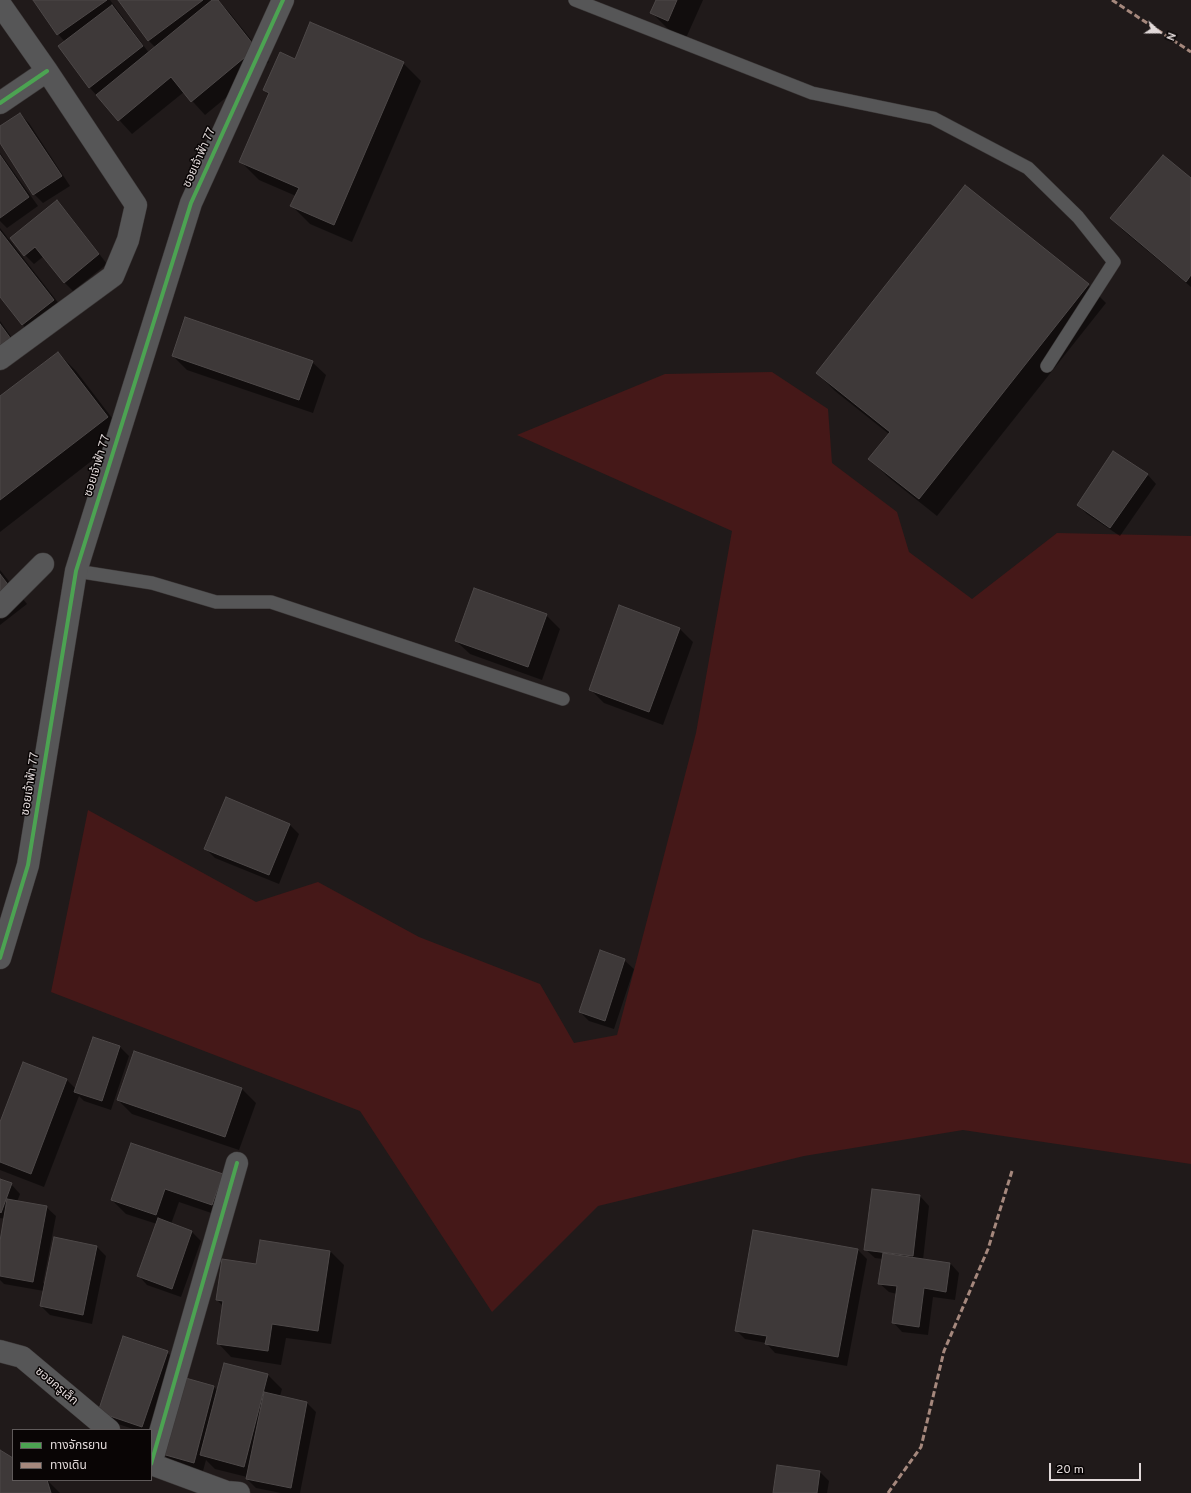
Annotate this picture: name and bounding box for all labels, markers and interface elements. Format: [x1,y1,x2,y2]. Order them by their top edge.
north arrow [1139,12,1179,52]
text: N [1162,30,1178,42]
street label: ซอยเจ้าฟ้า 77 [180,126,220,190]
street label: ซอยเจ้าฟ้า 77 [82,433,114,499]
street label: ซอยเจ้าฟ้า 77 [19,751,43,817]
street label: ซอยครูเล็ก [32,1365,80,1409]
legend [12,1429,152,1481]
text: ทางจักรยาน [50,1438,107,1454]
scale bar [1051,1455,1143,1481]
text: ทางเดิน [50,1458,87,1474]
text: 20 m [1056,1462,1084,1478]

